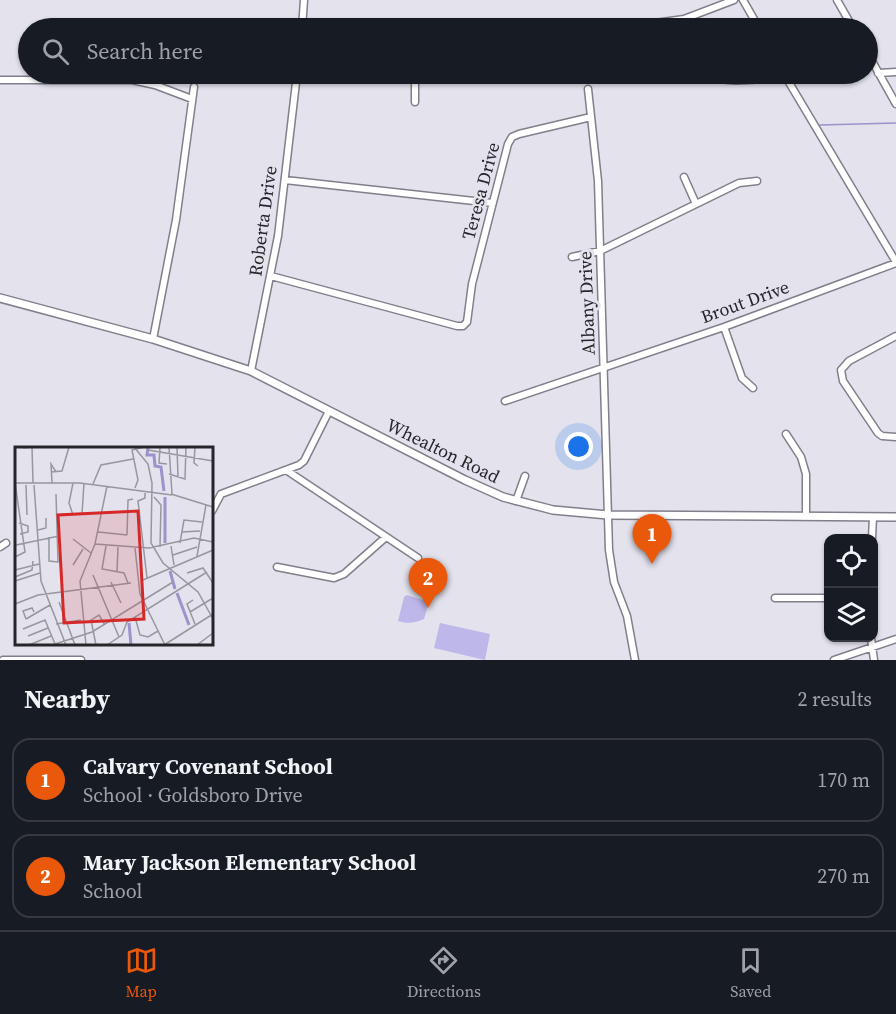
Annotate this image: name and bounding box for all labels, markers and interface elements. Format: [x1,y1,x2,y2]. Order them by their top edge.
search box [18,18,878,84]
icon: search [39,35,72,68]
text: Search here [87,36,203,66]
street label: Teresa Drive [456,139,506,242]
street label: Roberta Drive [242,164,283,278]
street label: Albany Drive [572,251,601,355]
street label: Brout Drive [697,274,793,329]
street label: Whealton Road [382,412,504,489]
your location [564,432,593,461]
inset map [15,447,213,645]
pin: 1 [632,514,672,564]
map controls [824,534,878,642]
button: locate [824,534,878,588]
pin: 2 [408,558,448,608]
button: layers [824,588,878,642]
text: Nearby [24,681,110,717]
text: 2 results [797,685,872,713]
text: Calvary Covenant School [83,751,333,781]
text: 1 [40,766,51,794]
text: 170 m [817,766,870,794]
text: School · Goldsboro Drive [83,781,303,809]
text: Mary Jackson Elementary School [83,847,416,877]
text: 2 [40,862,51,890]
text: 270 m [817,862,870,890]
text: School [83,877,143,905]
tab: Map [125,944,158,1002]
tab: Directions [407,944,481,1002]
tab: Saved [730,944,771,1002]

